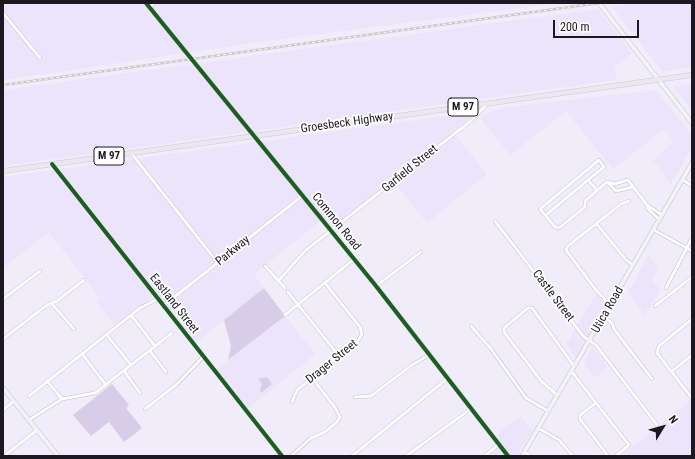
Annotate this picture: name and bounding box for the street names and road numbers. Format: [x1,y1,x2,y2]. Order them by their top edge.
road number: M 97 [448,98,478,116]
street label: Groesbeck Highway [300,109,394,137]
street label: Garfield Street [379,142,441,196]
road number: M 97 [94,147,124,165]
street label: Common Road [309,190,363,254]
street label: Parkway [213,233,253,269]
street label: Castle Street [529,267,577,325]
street label: Eastland Street [146,271,202,337]
street label: Utica Road [589,284,627,336]
street label: Drager Street [303,337,361,387]

